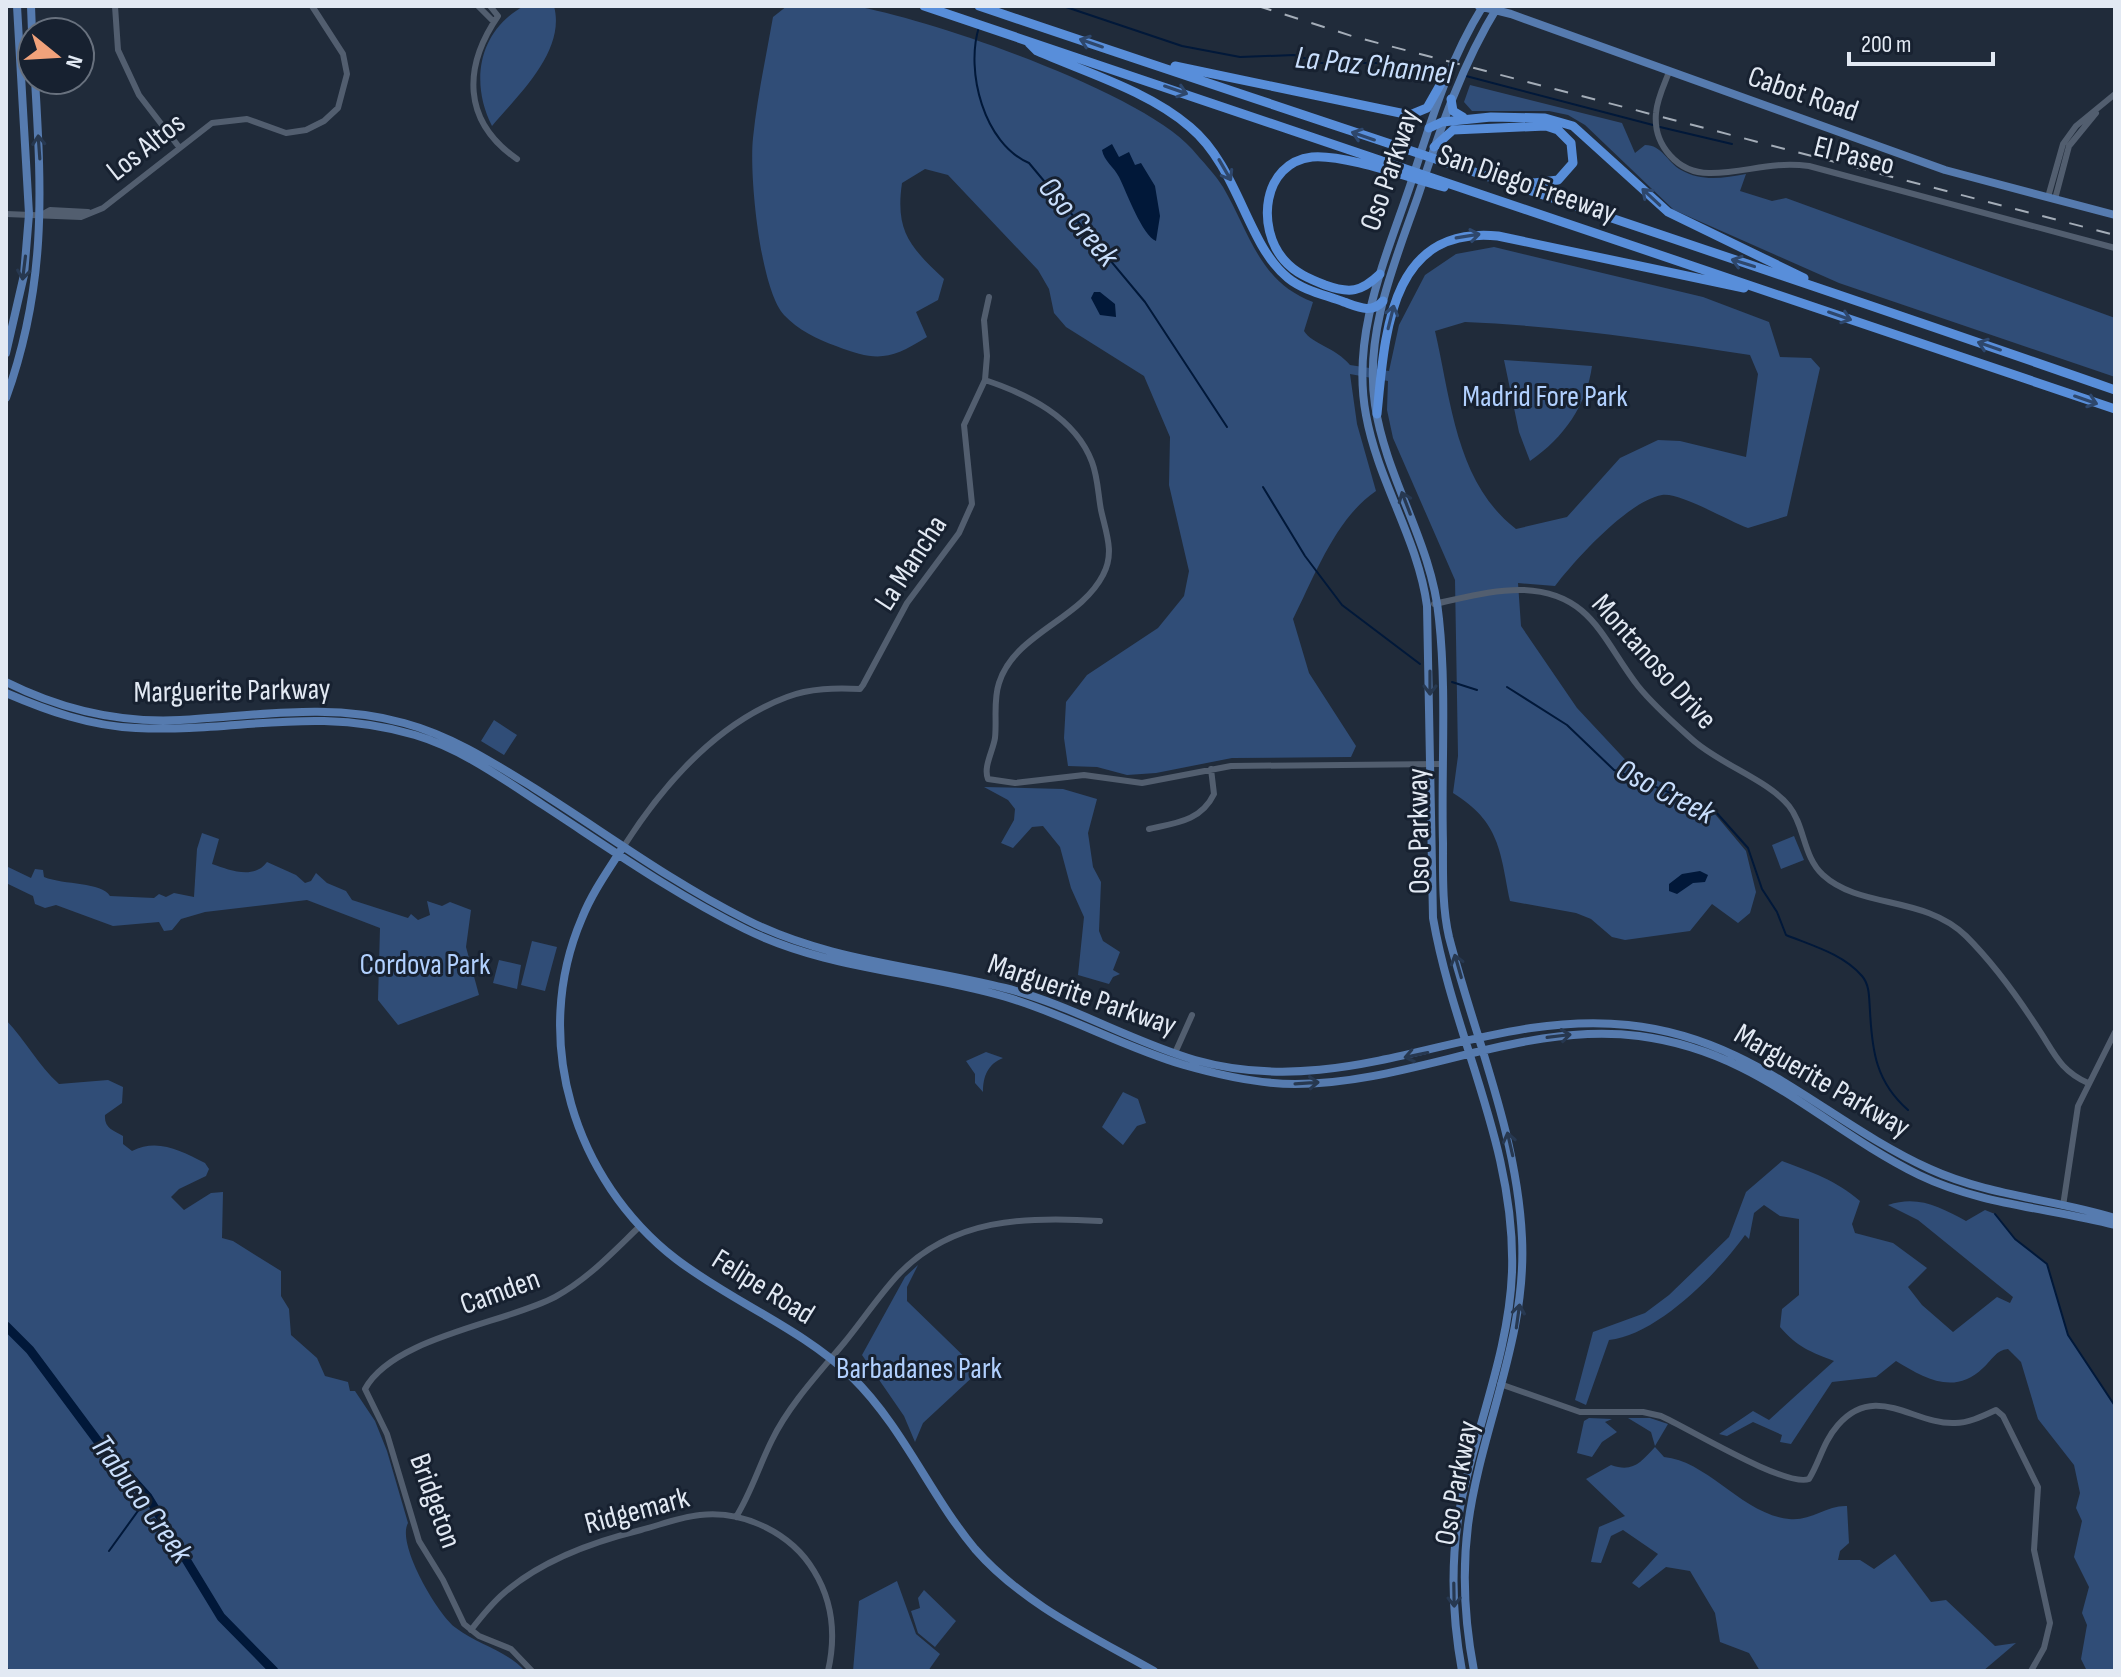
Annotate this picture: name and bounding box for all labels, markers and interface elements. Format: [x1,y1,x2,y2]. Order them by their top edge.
north arrow [16,16,96,96]
scale bar [1849,16,1993,66]
text: 200 m [1861,30,1912,59]
one-way arrow [1078,35,1103,50]
water label: La Paz Channel [1293,38,1456,94]
text: N [59,52,88,71]
street label: Cabot Road [1743,58,1863,130]
one-way arrow [1164,84,1189,99]
street label: Oso Parkway [1352,104,1428,235]
street label: Los Altos [100,105,192,189]
one-way arrow [1351,127,1376,142]
street label: El Paseo [1810,129,1898,183]
one-way arrow [31,134,46,161]
street label: San Diego Freeway [1433,137,1621,231]
one-way arrow [1217,158,1233,181]
water label: Oso Creek [1029,169,1127,276]
one-way arrow [1641,187,1661,206]
one-way arrow [1455,228,1480,243]
one-way arrow [16,255,31,280]
one-way arrow [1730,255,1756,270]
one-way arrow [1384,305,1399,330]
one-way arrow [1827,310,1852,325]
one-way arrow [1977,338,2001,352]
park label: Madrid Fore Park [1462,379,1628,415]
one-way arrow [2074,393,2099,408]
one-way arrow [1398,491,1412,516]
street label: La Mancha [867,509,955,617]
street label: Montanoso Drive [1584,587,1724,737]
one-way arrow [1422,669,1438,696]
street label: Marguerite Parkway [133,671,331,711]
water label: Oso Creek [1609,751,1722,834]
street label: Oso Parkway [1400,767,1438,894]
street label: Marguerite Parkway [983,946,1181,1044]
park label: Cordova Park [360,947,491,983]
one-way arrow [1450,953,1465,979]
street label: Marguerite Parkway [1728,1016,1917,1146]
one-way arrow [1545,1029,1572,1044]
one-way arrow [1404,1048,1430,1063]
one-way arrow [1293,1075,1320,1090]
one-way arrow [1502,1132,1517,1158]
street label: Felipe Road [705,1242,821,1332]
street label: Camden [455,1261,545,1323]
one-way arrow [1511,1304,1526,1329]
park label: Barbadanes Park [836,1351,1003,1387]
street label: Oso Parkway [1427,1417,1487,1548]
water label: Trabuco Creek [81,1427,201,1572]
street label: Bridgeton [401,1449,469,1553]
street label: Ridgemark [581,1480,694,1542]
one-way arrow [1446,1581,1462,1608]

